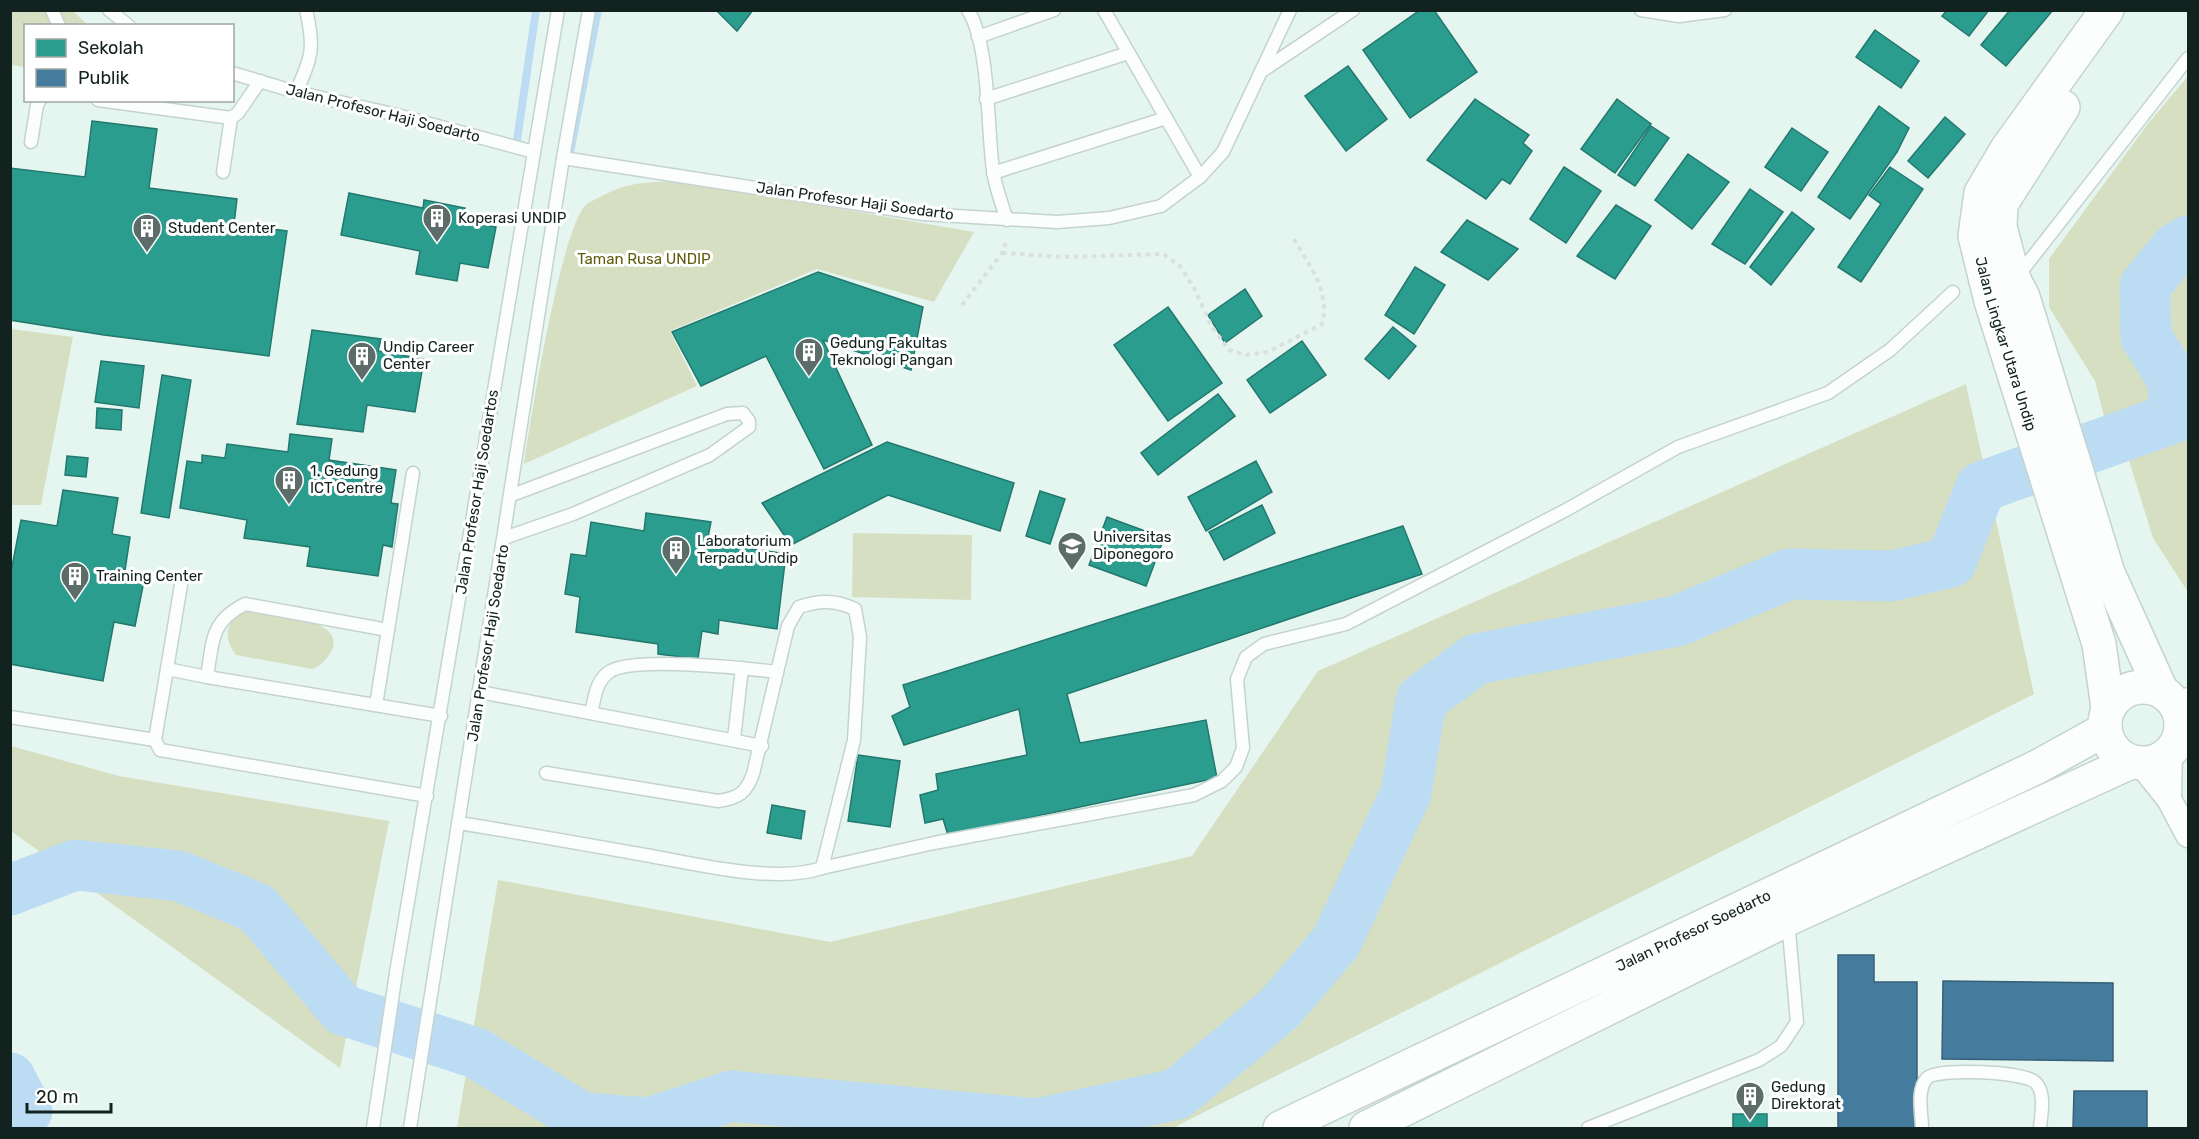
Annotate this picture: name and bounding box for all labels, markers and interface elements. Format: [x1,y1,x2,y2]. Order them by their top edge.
legend [24,24,234,102]
text: Sekolah [78,37,144,59]
text: Publik [78,67,130,89]
street label: Jalan Profesor Haji Soedarto [284,80,482,146]
street label: Jalan Profesor Haji Soedarto [755,178,955,224]
building icon: Koperasi UNDIP [421,202,453,244]
place label: Koperasi UNDIP [458,209,567,227]
building icon: Student Center [131,212,163,254]
place label: Student Center [168,219,276,237]
park label: Taman Rusa UNDIP [577,250,711,268]
street label: Jalan Lingkar Utara Undip [1971,255,2040,433]
place label: Gedung Fakultas Teknologi Pangan [830,334,953,369]
building icon: Gedung Fakultas Teknologi Pangan [793,336,825,378]
place label: Undip Career Center [383,338,474,373]
building icon: Undip Career Center [346,340,378,382]
street label: Jalan Profesor Haji Soedartos [452,388,502,596]
place label: 1. Gedung ICT Centre [310,462,383,497]
building icon: 1. Gedung ICT Centre [273,464,305,506]
place label: Universitas Diponegoro [1093,528,1174,563]
school or university icon: Universitas Diponegoro [1056,530,1088,572]
place label: Laboratorium Terpadu Undip [697,532,798,567]
building icon: Laboratorium Terpadu Undip [660,534,692,576]
street label: Jalan Profesor Haji Soedarto [464,543,512,743]
building icon: Training Center [59,560,91,602]
place label: Training Center [96,567,203,585]
street label: Jalan Profesor Soedarto [1613,886,1774,975]
scale bar [27,1076,111,1114]
place label: Gedung Direktorat [1771,1078,1841,1113]
building icon: Gedung Direktorat [1734,1080,1766,1122]
text: 20 m [36,1086,78,1108]

